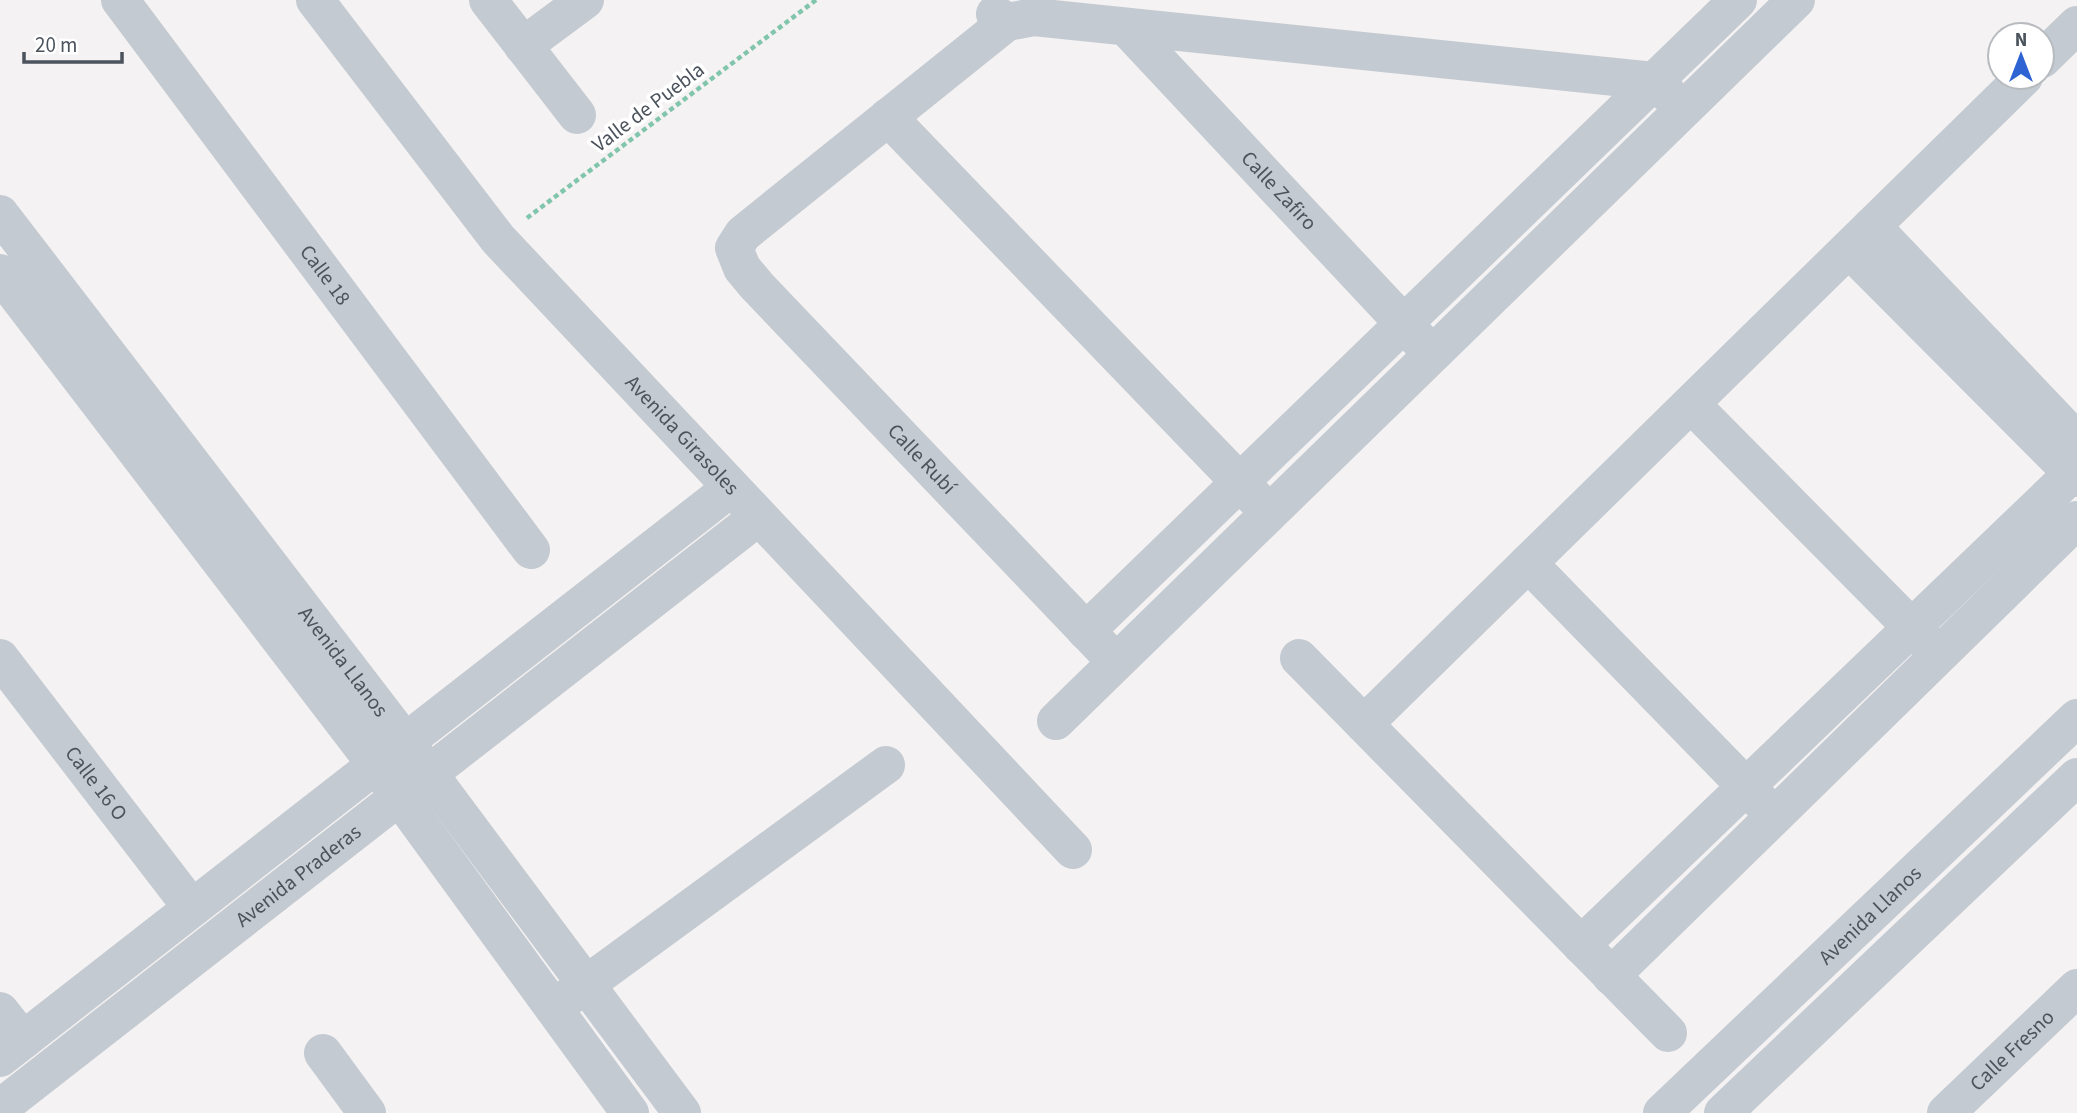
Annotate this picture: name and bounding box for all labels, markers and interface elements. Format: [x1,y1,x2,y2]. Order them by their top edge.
scale bar [24,21,122,65]
north arrow [1986,21,2056,91]
text: N [2015,27,2027,54]
text: 20 m [35,30,77,60]
street label: Valle de Puebla [586,55,710,159]
street label: Calle Zafiro [1234,144,1324,237]
street label: Calle 18 [293,238,358,311]
street label: Avenida Girasoles [618,368,746,502]
street label: Calle Rubí [881,416,964,502]
street label: Avenida Llanos [291,600,396,723]
street label: Calle 16 O [58,740,135,827]
street label: Avenida Praderas [229,817,367,934]
street label: Avenida Llanos [1812,859,1928,972]
street label: Calle Fresno [1963,1002,2061,1098]

